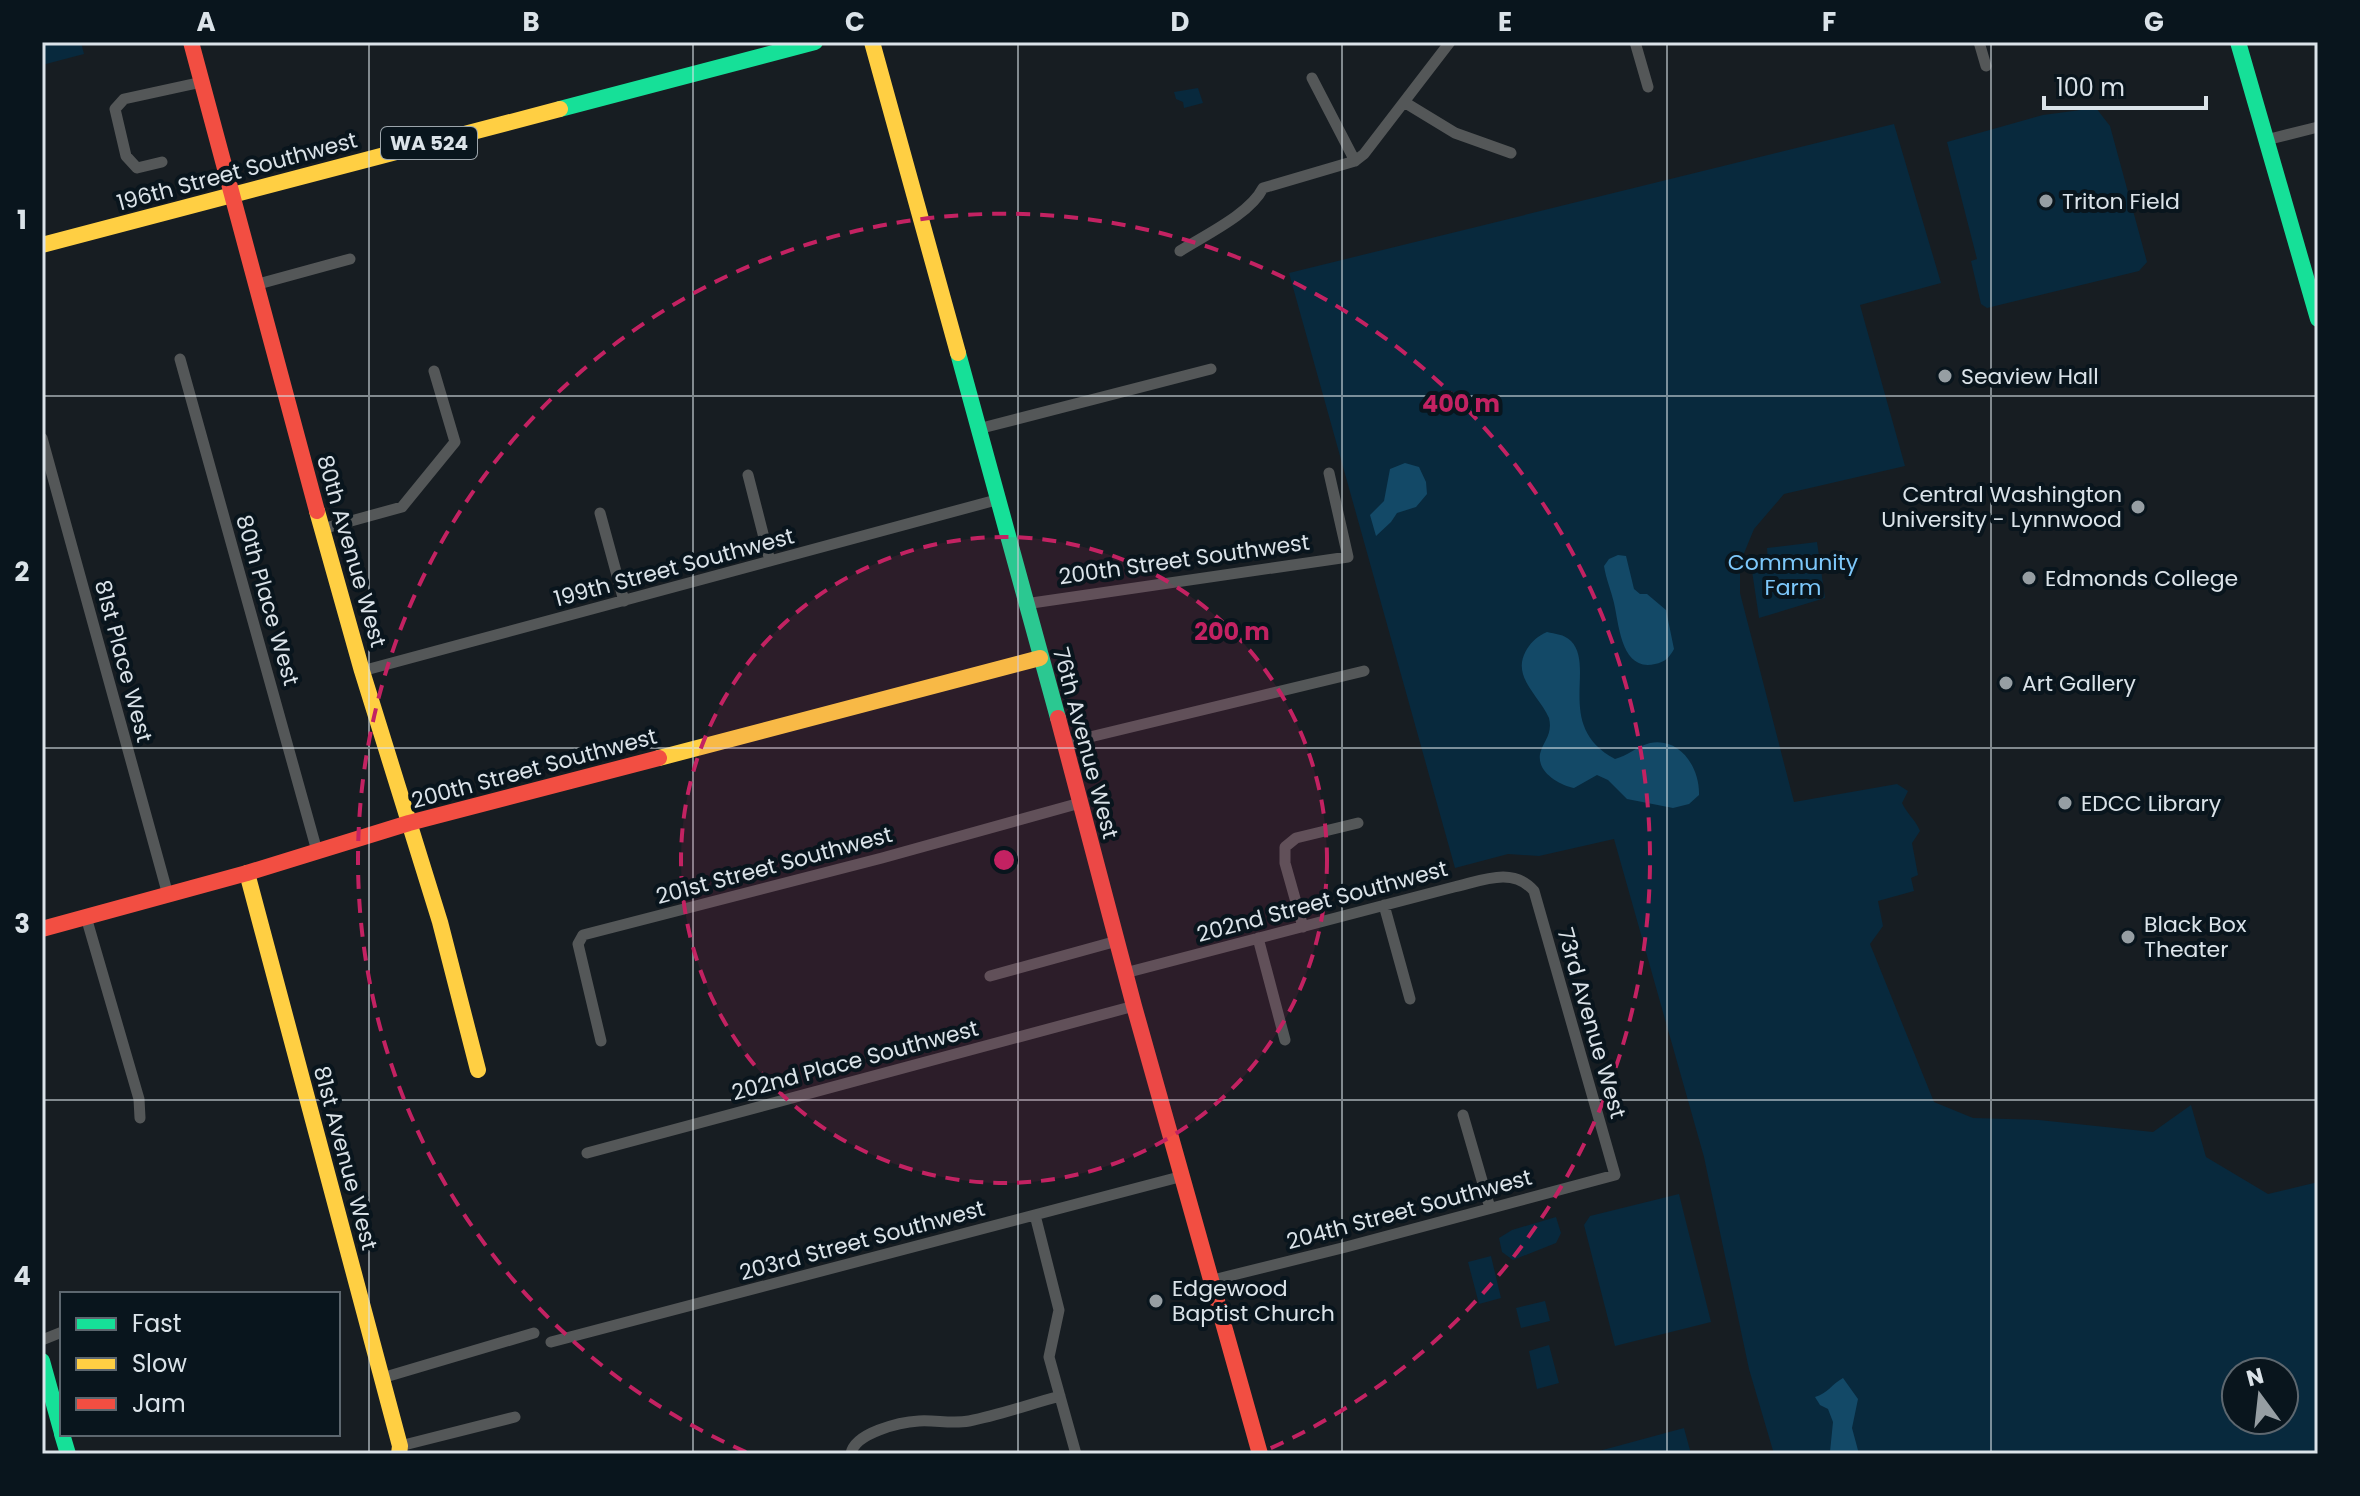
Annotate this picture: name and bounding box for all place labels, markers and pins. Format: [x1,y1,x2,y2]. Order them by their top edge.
place label: Triton Field [2062,186,2180,217]
marker: Triton Field [2037,192,2055,210]
place label: Seaview Hall [1961,361,2099,392]
marker: Seaview Hall [1936,367,1954,385]
place label: Central Washington University - Lynnwood [1881,479,2122,535]
marker: Central Washington University - Lynnwood [2129,498,2147,516]
place label: Edmonds College [2045,563,2238,594]
marker: Edmonds College [2020,569,2038,587]
place label: Art Gallery [2022,668,2137,699]
marker: Art Gallery [1997,674,2015,692]
place label: EDCC Library [2081,788,2222,819]
marker: EDCC Library [2056,794,2074,812]
centre of rings [990,846,1018,874]
place label: Black Box Theater [2144,909,2247,965]
marker: Black Box Theater [2119,928,2137,946]
place label: Edgewood Baptist Church [1172,1273,1335,1329]
marker: Edgewood Baptist Church [1147,1292,1165,1310]

